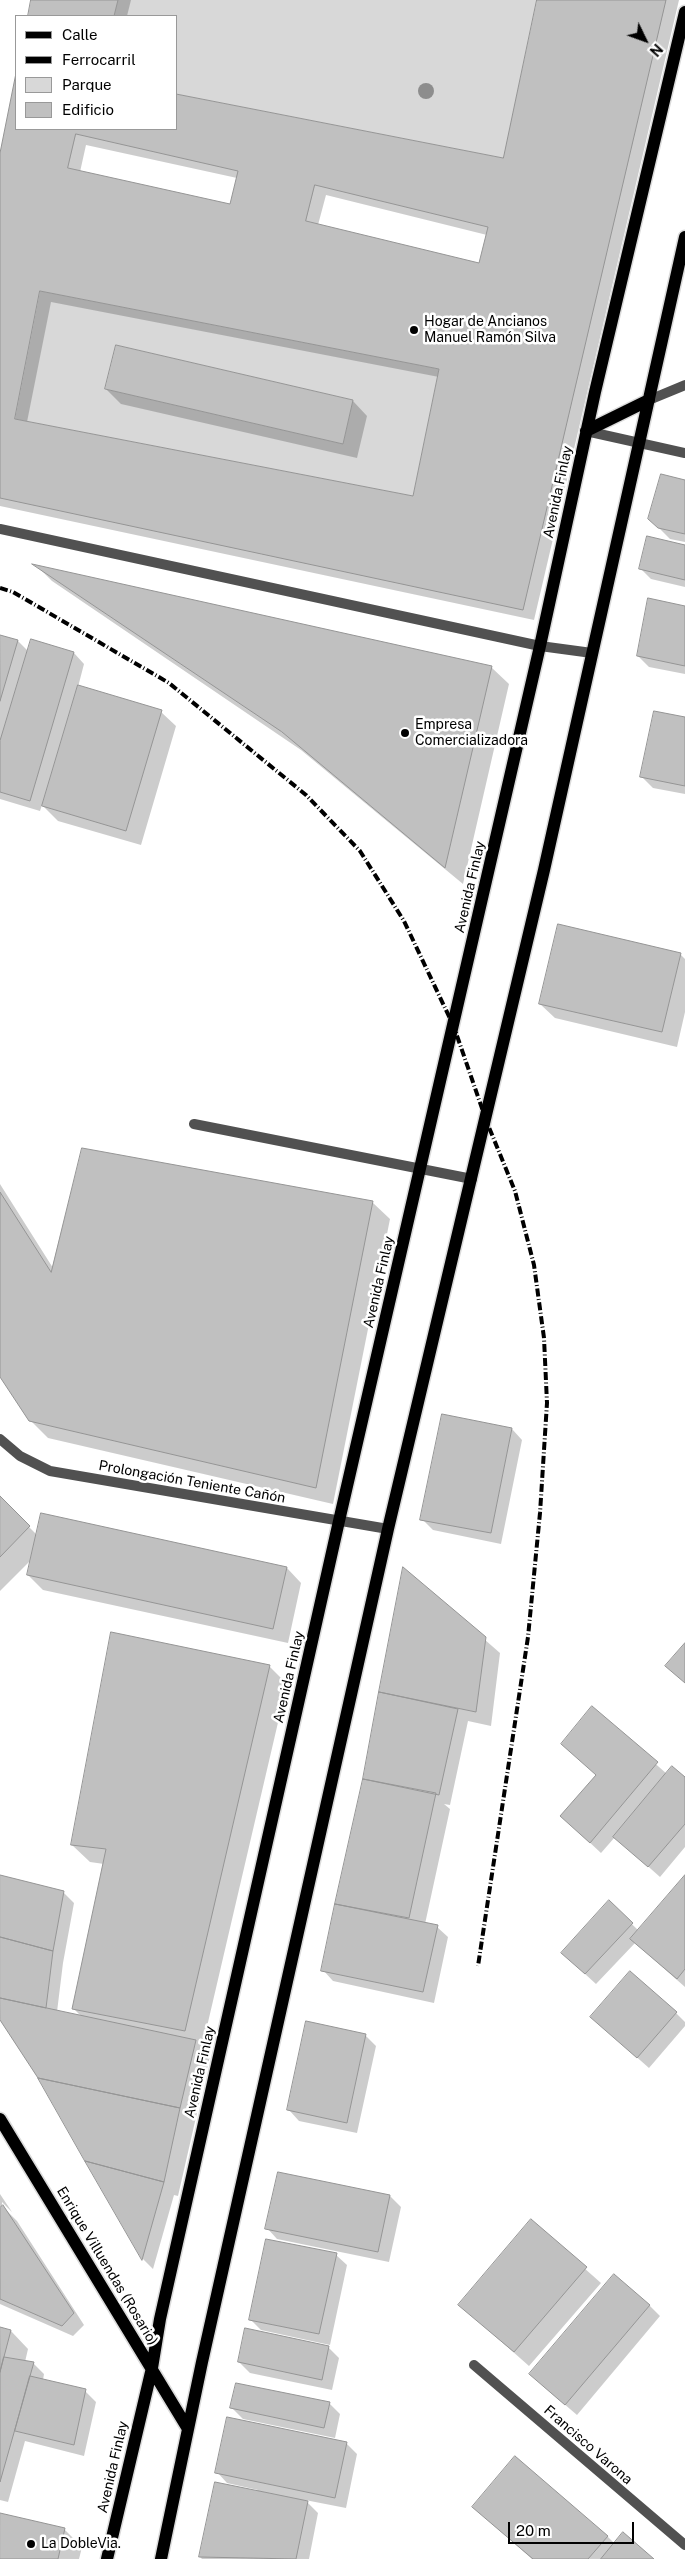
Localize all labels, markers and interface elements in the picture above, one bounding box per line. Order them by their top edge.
legend [15,15,178,130]
north arrow [620,15,670,65]
text: Calle [62,26,98,43]
text: N [647,41,666,59]
text: Ferrocarril [62,51,136,68]
text: Parque [62,76,112,93]
text: Edificio [62,101,114,118]
place label: Hogar de Ancianos Manuel Ramón Silva [424,314,556,347]
marker: Hogar de Ancianos Manuel Ramón Silva [408,324,420,336]
street label: Avenida Finlay [540,444,576,540]
place label: Empresa Comercializadora [415,717,528,750]
marker: Empresa Comercializadora [399,727,411,739]
street label: Avenida Finlay [451,839,489,935]
street label: Avenida Finlay [360,1234,398,1330]
street label: Prolongación Teniente Cañón [97,1457,287,1507]
street label: Avenida Finlay [270,1629,308,1725]
street label: Avenida Finlay [181,2024,219,2120]
street label: Enrique Villuendas (Rosario) [53,2184,161,2348]
street label: Francisco Varona [540,2402,636,2488]
street label: Avenida Finlay [94,2419,132,2515]
scale bar [510,2512,636,2544]
text: 20 m [516,2522,551,2539]
place label: La DobleVia. [41,2536,121,2552]
marker: La DobleVia. [25,2538,37,2550]

